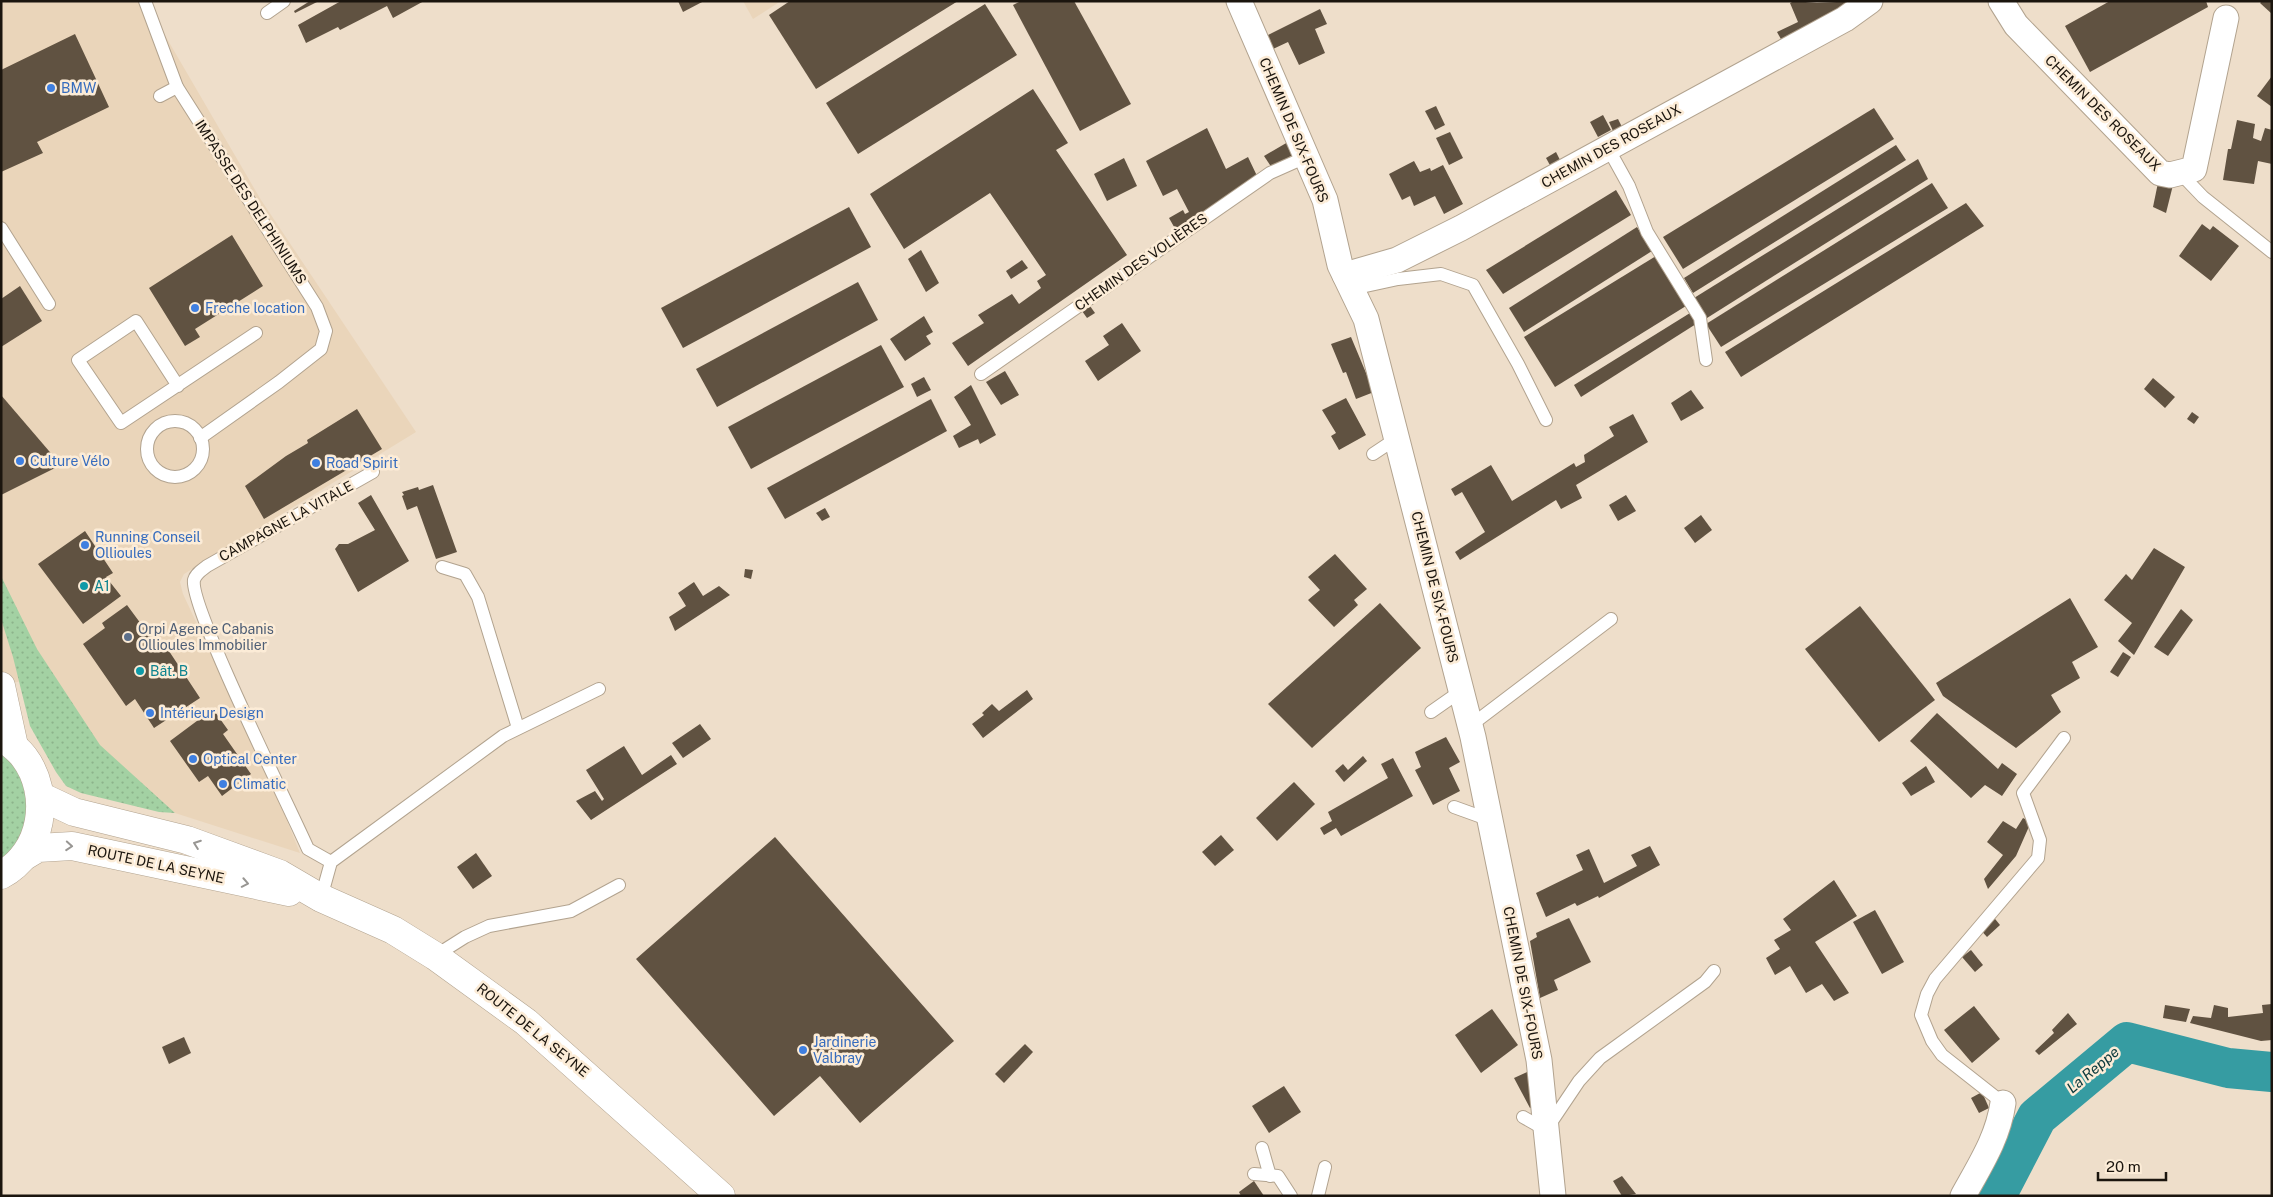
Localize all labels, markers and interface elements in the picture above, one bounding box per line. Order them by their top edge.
street label: CHEMIN DES ROSEAUX [2042,52,2164,174]
street label: CHEMIN DE SIX-FOURS [1256,55,1332,205]
place label: BMW [61,80,97,96]
marker: BMW [45,82,57,94]
street label: CHEMIN DES ROSEAUX [1538,101,1684,191]
street label: IMPASSE DES DELPHINIUMS [192,117,310,287]
street label: CHEMIN DES VOLIÈRES [1071,209,1210,314]
place label: Freche location [205,300,305,316]
marker: Freche location [189,302,201,314]
place label: Culture Vélo [30,453,110,469]
marker: Culture Vélo [14,455,26,467]
place label: Road Spirit [326,455,398,471]
marker: Road Spirit [310,457,322,469]
street label: CAMPAGNE LA VITALE [216,477,356,565]
street label: CHEMIN DE SIX-FOURS [1408,510,1462,664]
place label: Running Conseil Ollioules [95,529,201,561]
marker: Running Conseil Ollioules [79,539,91,551]
place label: A1 [94,578,110,594]
marker: A1 [78,580,90,592]
place label: Orpi Agence Cabanis Ollioules Immobilier [138,621,274,653]
marker: Orpi Agence Cabanis Ollioules Immobilier [122,631,134,643]
place label: Bât. B [150,663,188,679]
marker: Bât. B [134,665,146,677]
place label: Intérieur Design [160,705,264,721]
marker: Intérieur Design [144,707,156,719]
place label: Optical Center [203,751,297,767]
marker: Optical Center [187,753,199,765]
place label: Climatic [233,776,286,792]
marker: Climatic [217,778,229,790]
one-way arrow [193,840,202,850]
one-way arrow [65,841,73,852]
street label: ROUTE DE LA SEYNE [86,842,226,886]
one-way arrow [240,877,249,888]
street label: CHEMIN DE SIX-FOURS [1500,905,1546,1061]
street label: ROUTE DE LA SEYNE [474,980,592,1080]
place label: Jardinerie Valbray [813,1034,876,1066]
water label: La Reppe [2063,1043,2122,1096]
marker: Jardinerie Valbray [797,1044,809,1056]
scale bar [2098,1150,2166,1182]
text: 20 m [2106,1158,2141,1175]

